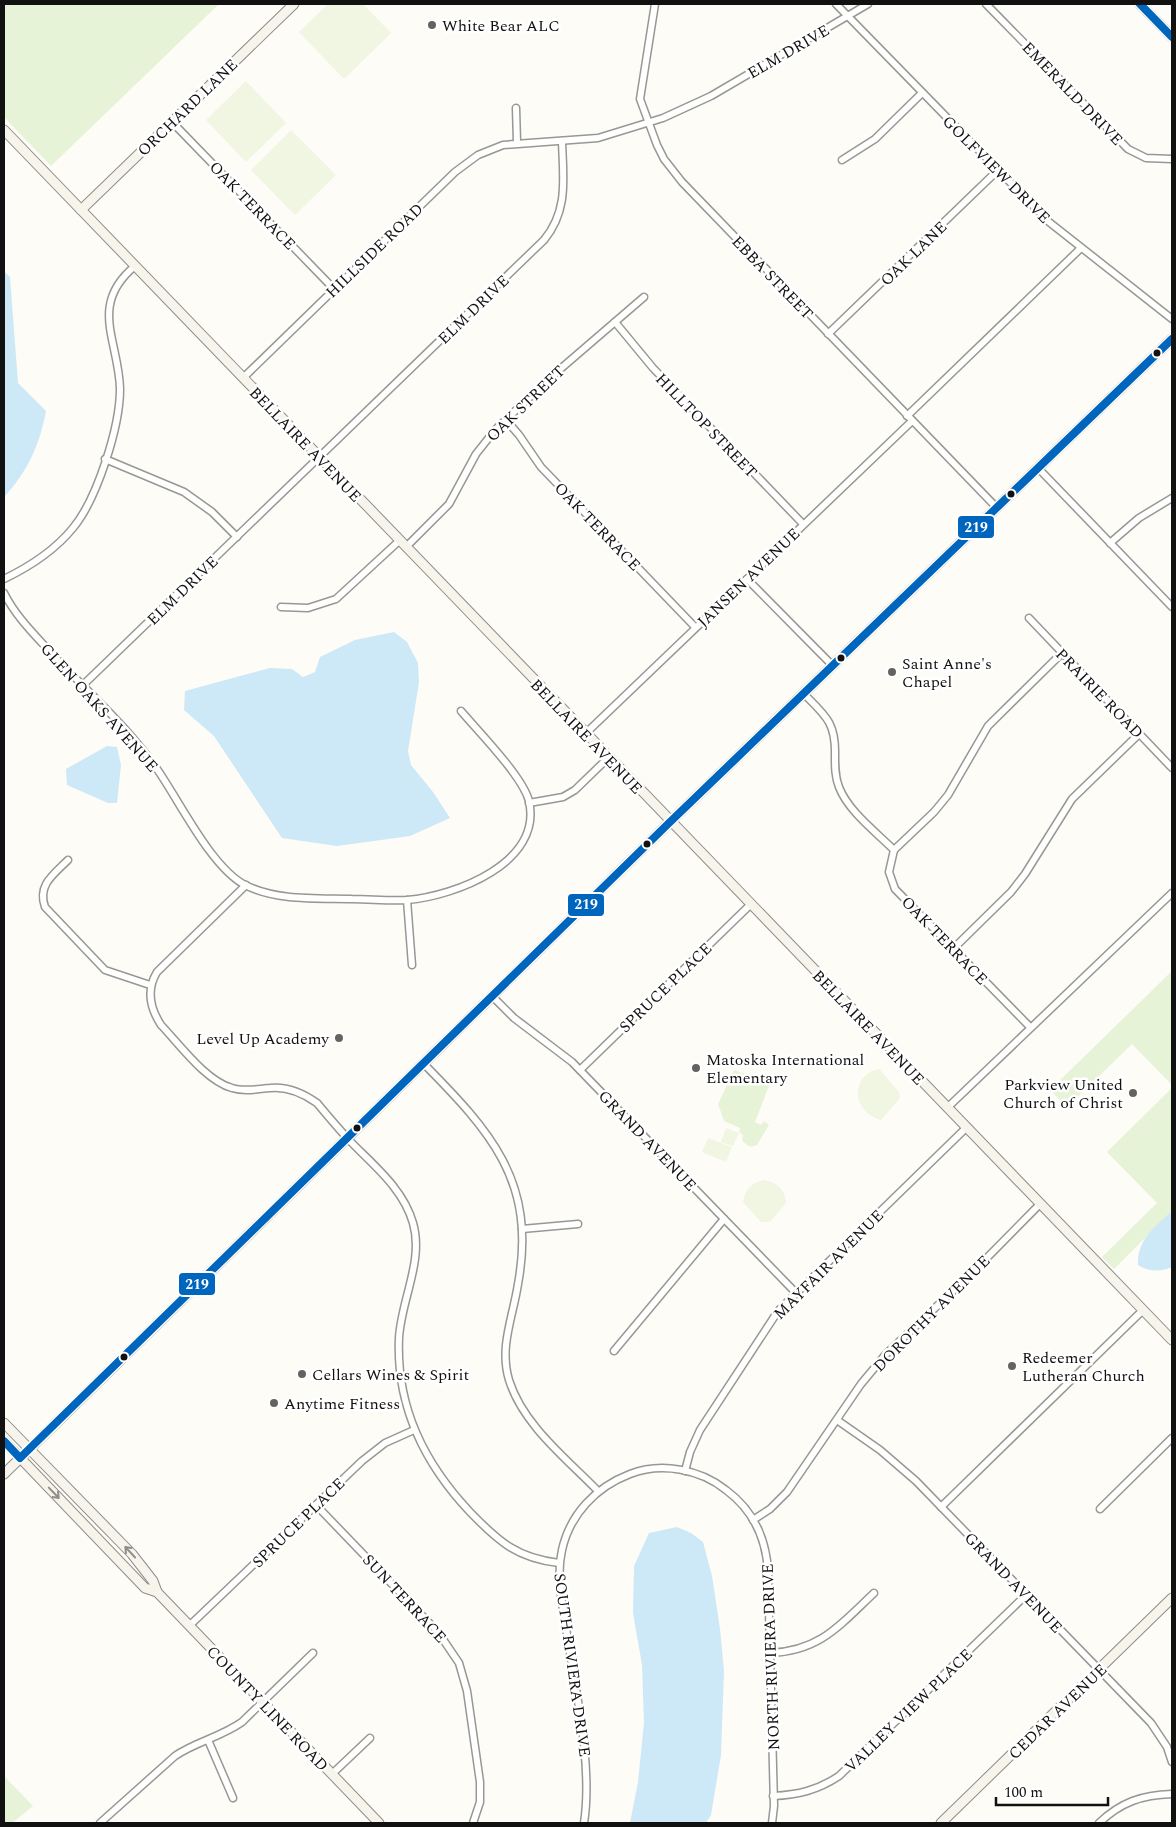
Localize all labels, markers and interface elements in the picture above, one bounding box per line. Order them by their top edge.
place label: White Bear ALC [442,14,560,38]
marker: White Bear ALC [426,19,438,31]
street label: ELM DRIVE [743,19,834,85]
street label: EMERALD DRIVE [1016,36,1128,151]
street label: ORCHARD LANE [132,53,243,162]
street label: GOLFVIEW DRIVE [937,110,1056,229]
street label: OAK TERRACE [203,156,301,256]
street label: HILLSIDE ROAD [320,198,429,304]
street label: OAK LANE [875,216,953,292]
street label: EBBA STREET [726,230,819,325]
street label: ELM DRIVE [432,269,515,350]
unlabelled marker [1152,348,1162,358]
street label: OAK STREET [481,360,571,448]
street label: HILLTOP STREET [650,368,763,484]
street label: BELLAIRE AVENUE [244,381,367,508]
street label: OAK TERRACE [548,477,646,577]
unlabelled marker [1006,489,1016,499]
line badge: 219 [957,515,995,539]
text: 219 [964,517,988,538]
street label: JANSEN AVENUE [692,522,806,633]
street label: ELM DRIVE [141,550,224,631]
street label: GLEN OAKS AVENUE [35,638,164,778]
street label: PRAIRIE ROAD [1050,643,1149,744]
place label: Saint Anne's Chapel [902,652,992,694]
unlabelled marker [836,653,846,663]
marker: Saint Anne's Chapel [886,666,898,678]
street label: BELLAIRE AVENUE [525,673,648,800]
unlabelled marker [642,839,652,849]
street label: OAK TERRACE [895,891,993,991]
line badge: 219 [567,893,605,917]
text: 219 [574,894,598,915]
street label: SPRUCE PLACE [614,937,718,1039]
street label: BELLAIRE AVENUE [807,964,930,1091]
place label: Level Up Academy [196,1027,330,1051]
marker: Level Up Academy [333,1032,345,1044]
place label: Matoska International Elementary [706,1048,864,1090]
marker: Matoska International Elementary [690,1062,702,1074]
place label: Parkview United Church of Christ [1003,1073,1123,1115]
street label: GRAND AVENUE [593,1085,702,1197]
marker: Parkview United Church of Christ [1127,1087,1139,1099]
unlabelled marker [352,1123,362,1133]
street label: MAYFAIR AVENUE [768,1204,889,1325]
street label: DOROTHY AVENUE [868,1250,996,1378]
line badge: 219 [178,1272,216,1296]
text: 219 [185,1274,209,1295]
place label: Redeemer Lutheran Church [1022,1346,1145,1388]
unlabelled marker [119,1352,129,1362]
marker: Redeemer Lutheran Church [1006,1360,1018,1372]
place label: Cellars Wines & Spirit [312,1363,469,1387]
marker: Cellars Wines & Spirit [296,1368,308,1380]
place label: Anytime Fitness [284,1392,400,1416]
marker: Anytime Fitness [268,1397,280,1409]
street label: SPRUCE PLACE [247,1472,351,1574]
one-way arrow [48,1487,60,1500]
street label: GRAND AVENUE [959,1527,1068,1639]
one-way arrow [124,1546,136,1559]
street label: SUN TERRACE [357,1549,452,1649]
street label: NORTH RIVIERA DRIVE [756,1563,786,1751]
street label: SOUTH RIVIERA DRIVE [547,1572,597,1759]
street label: COUNTY LINE ROAD [201,1640,334,1777]
street label: VALLEY VIEW PLACE [839,1643,978,1778]
street label: CEDAR AVENUE [1003,1658,1113,1765]
scale bar [996,1774,1108,1806]
text: 100 m [1004,1781,1043,1804]

